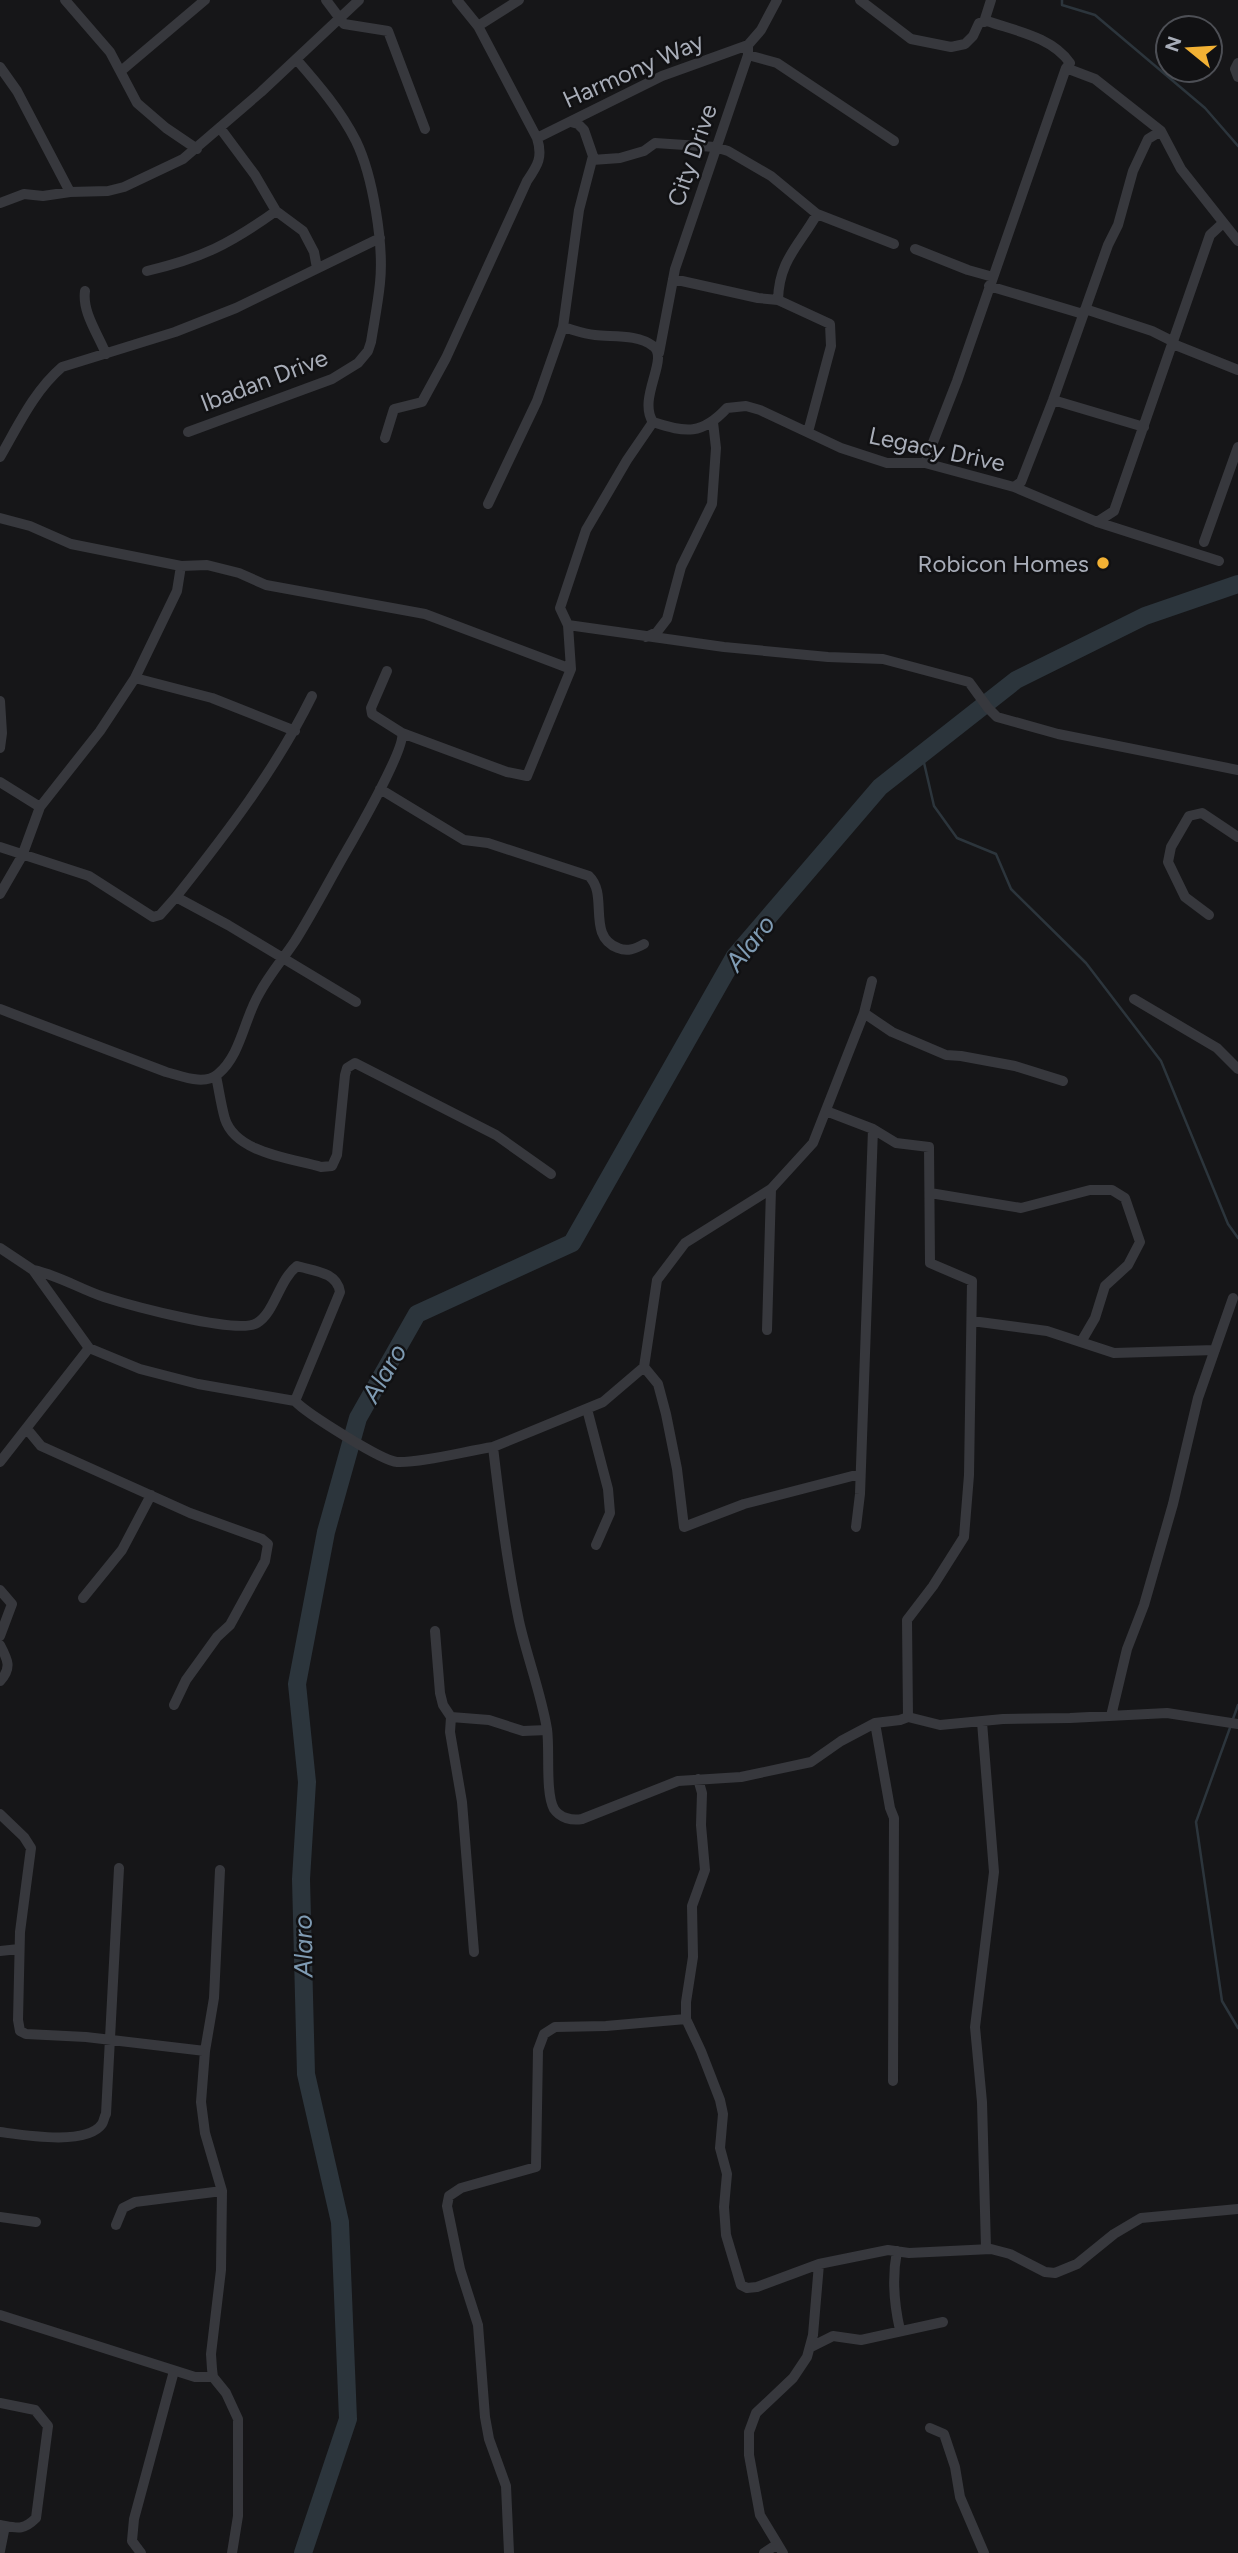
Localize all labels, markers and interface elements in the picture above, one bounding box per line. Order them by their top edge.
north arrow [1154,14,1224,84]
street label: Harmony Way [558,26,708,114]
text: N [1160,33,1187,54]
street label: City Drive [661,100,723,210]
street label: Ibadan Drive [196,342,332,418]
street label: Legacy Drive [866,420,1008,478]
place label: Robicon Homes [918,549,1089,578]
marker: Robicon Homes [1095,555,1111,571]
water label: Alaro [717,908,782,978]
water label: Alaro [354,1338,414,1409]
water label: Alaro [286,1914,320,1979]

